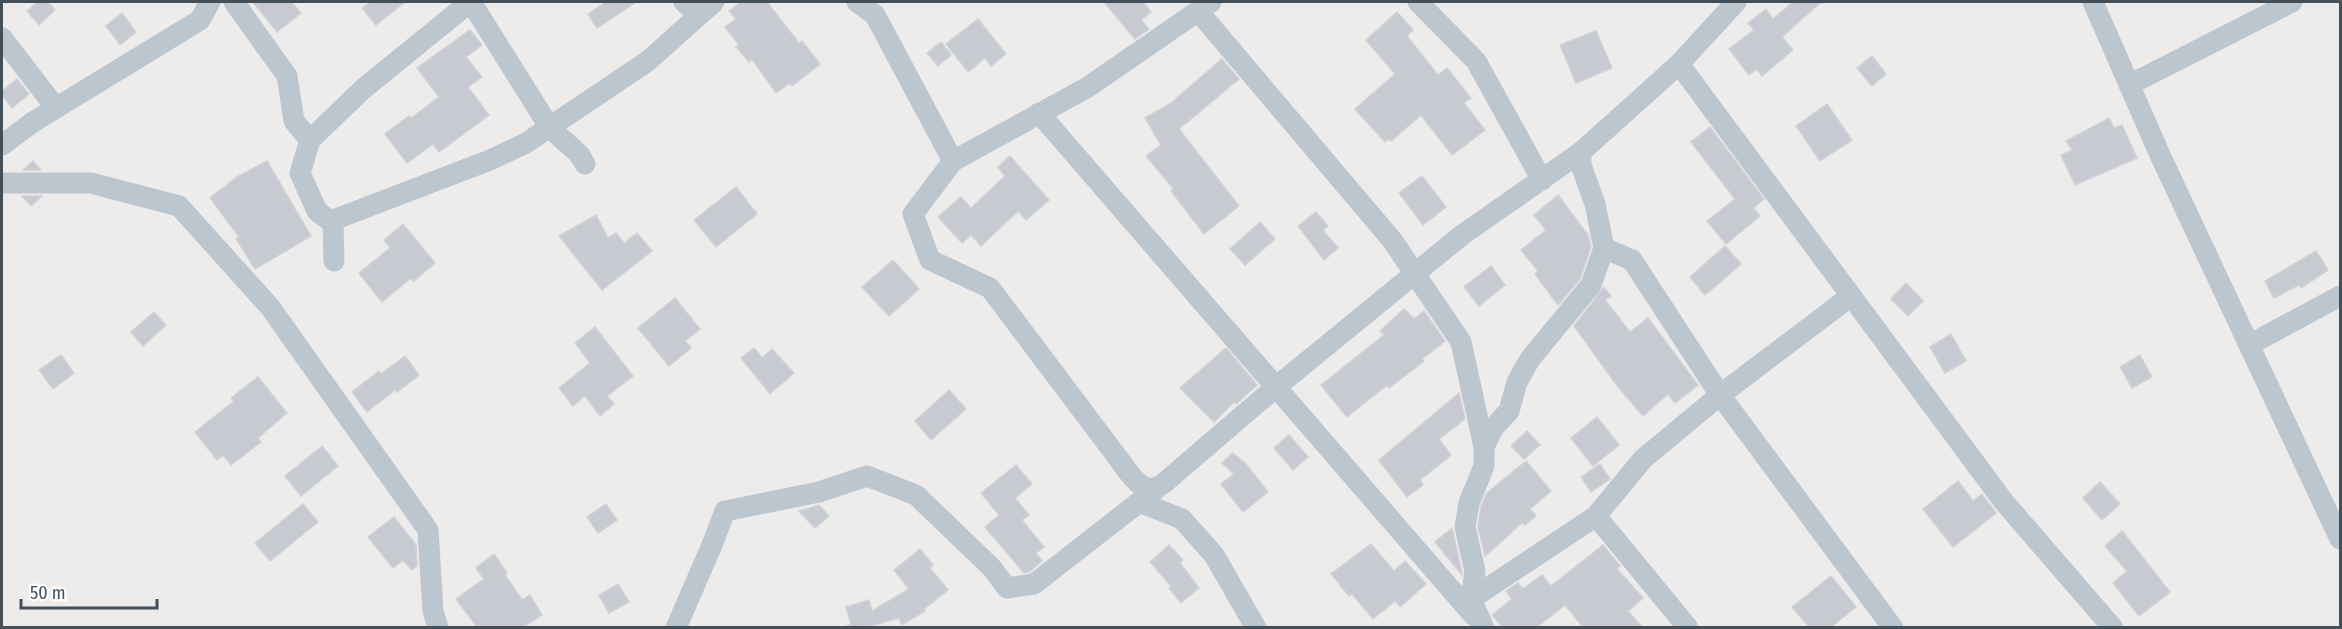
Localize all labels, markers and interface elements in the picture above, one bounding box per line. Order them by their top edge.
scale bar [21,572,158,610]
text: 50 m [30,582,66,604]

